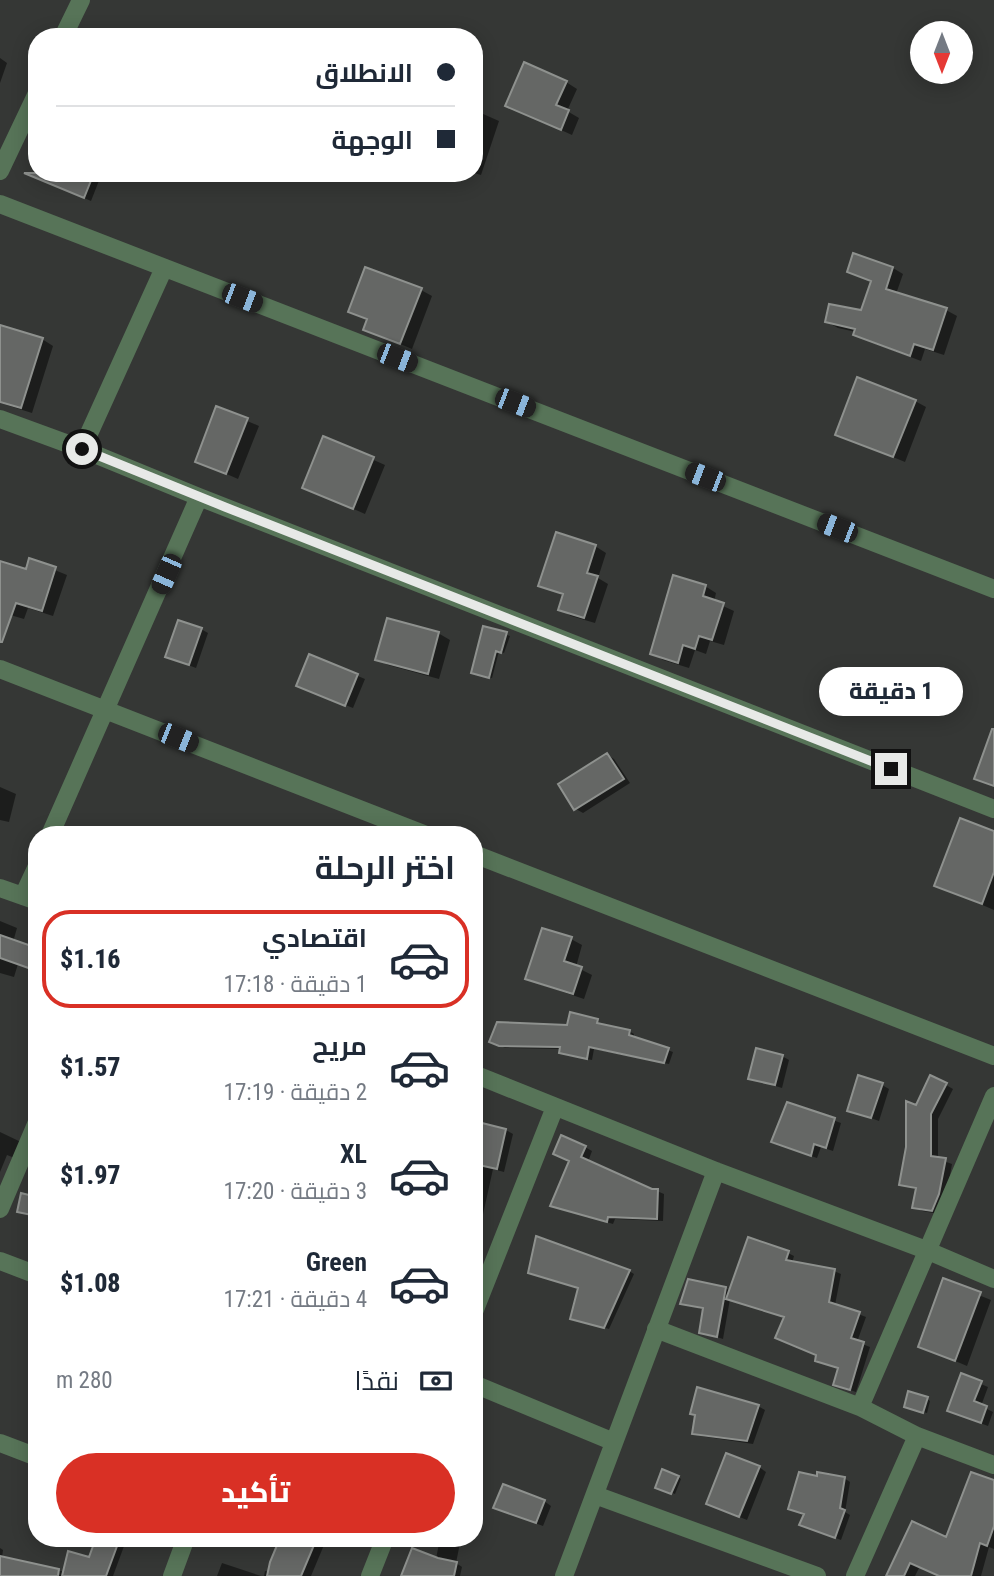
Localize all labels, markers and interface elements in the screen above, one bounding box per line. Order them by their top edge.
north arrow [910,21,973,84]
map controls [910,21,973,84]
text: الانطلاق [315,58,413,88]
text: الوجهة [332,125,413,155]
car [219,281,266,315]
car [374,341,421,375]
car [492,386,539,420]
route start [66,433,98,465]
car [682,460,729,494]
car [814,511,861,545]
car [148,551,185,597]
callout: 1 دقيقة [819,668,963,716]
text: 1 دقيقة [849,678,933,705]
car [155,720,202,756]
route end [875,753,907,785]
text: اختر الرحلة [315,849,455,887]
text: اقتصادي [262,923,367,953]
icon: car [388,928,451,991]
text: $1.16 [60,944,121,974]
text: 1 دقيقة · 17:18 [224,971,367,998]
text: مريح [312,1031,367,1061]
icon: car [388,1036,451,1099]
text: $1.57 [60,1052,121,1082]
text: 2 دقيقة · 17:19 [224,1079,367,1106]
text: XL [340,1139,367,1169]
icon: car [388,1144,451,1207]
text: $1.97 [60,1160,121,1190]
text: 3 دقيقة · 17:20 [224,1178,367,1205]
text: Green [306,1247,367,1277]
icon: car [388,1252,451,1315]
text: $1.08 [60,1268,121,1298]
text: 4 دقيقة · 17:21 [224,1286,367,1313]
icon: cash [417,1362,455,1400]
text: نقدًا [355,1366,399,1396]
text: 280 m [56,1367,113,1394]
button: تأكيد [56,1453,455,1533]

